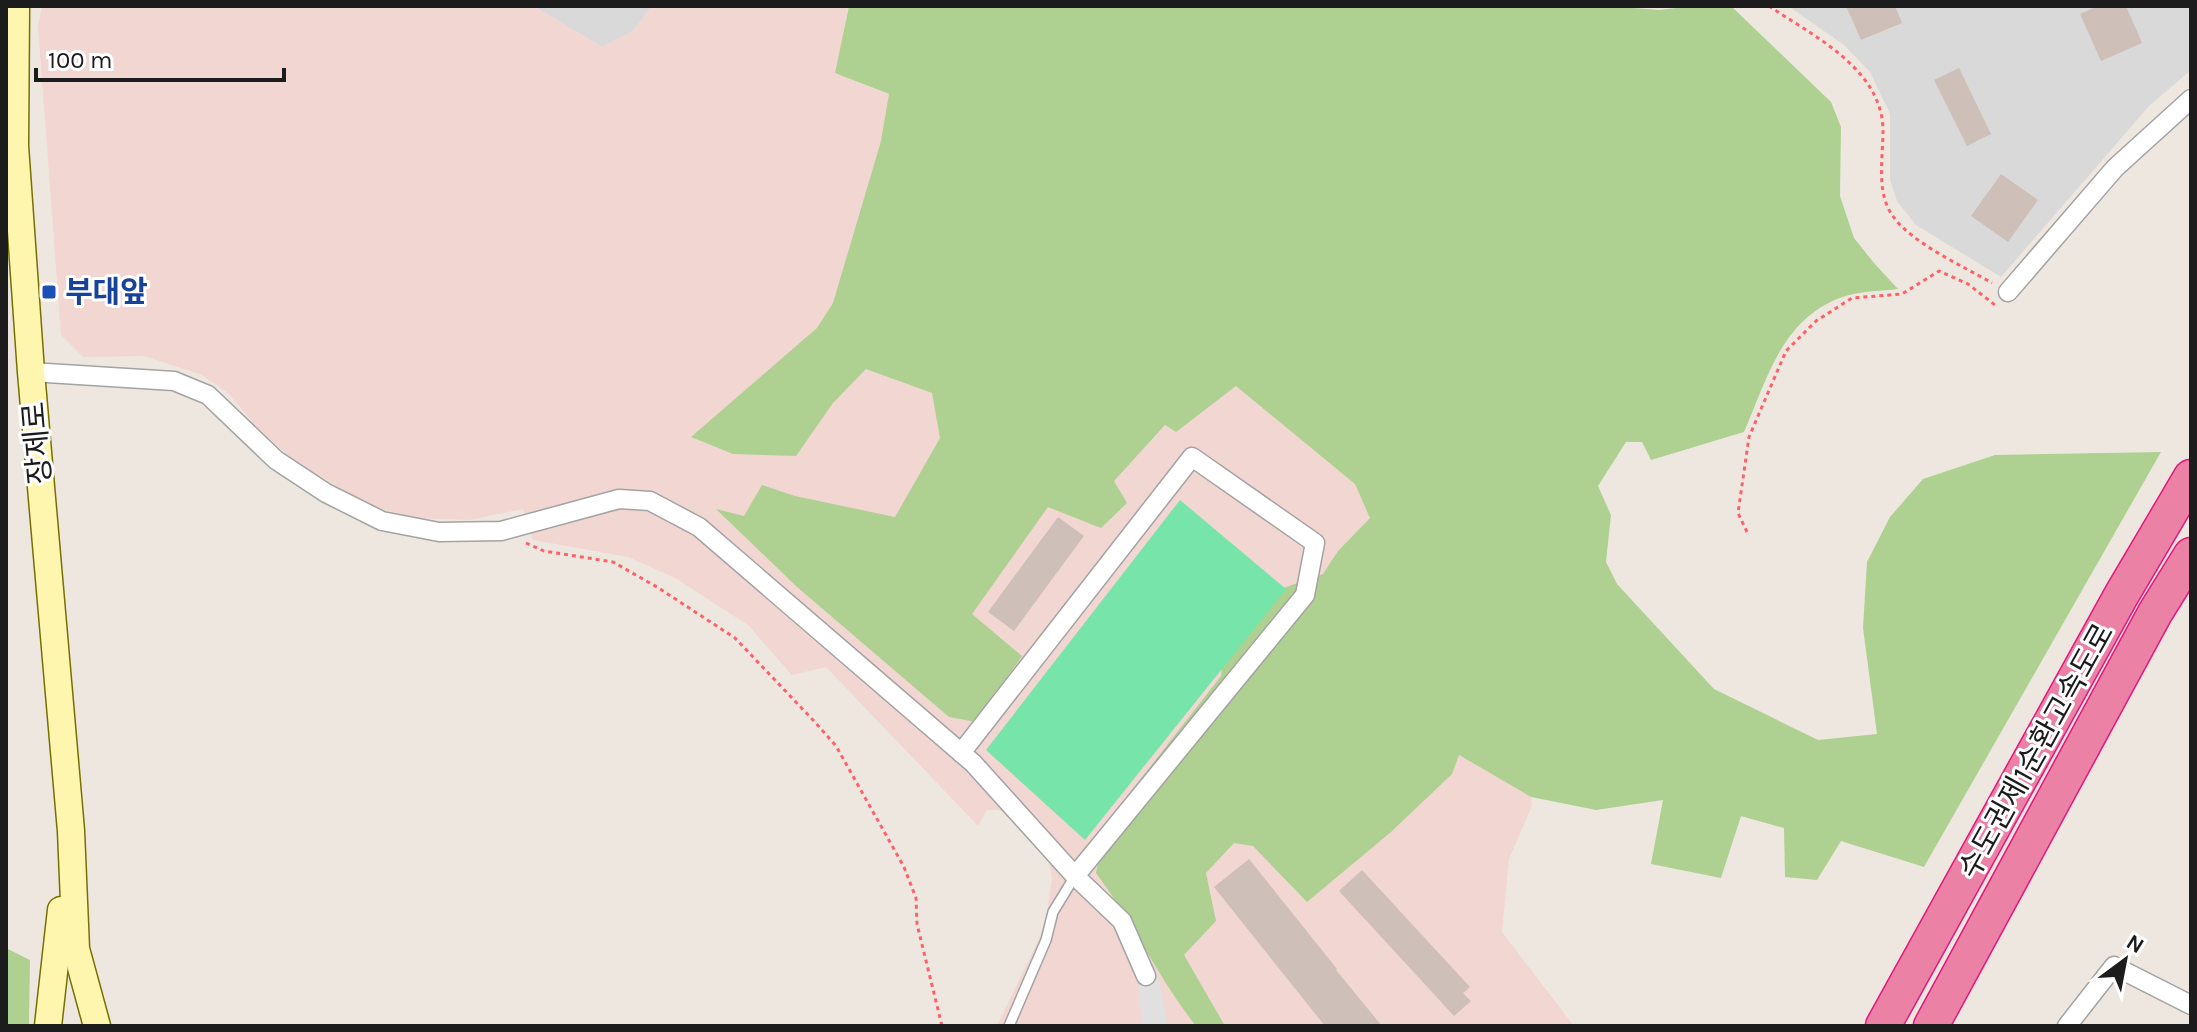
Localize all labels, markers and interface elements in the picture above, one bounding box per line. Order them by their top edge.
scale bar [36,32,284,82]
text: 100 m [48,46,113,74]
place label: 부대앞 [65,274,148,310]
marker: 부대앞 [40,283,58,301]
street label: 장제로 [15,400,59,486]
street label: 수도권제1순환고속도로 [1951,617,2121,885]
north arrow [2085,920,2165,1000]
text: N [2121,929,2149,959]

